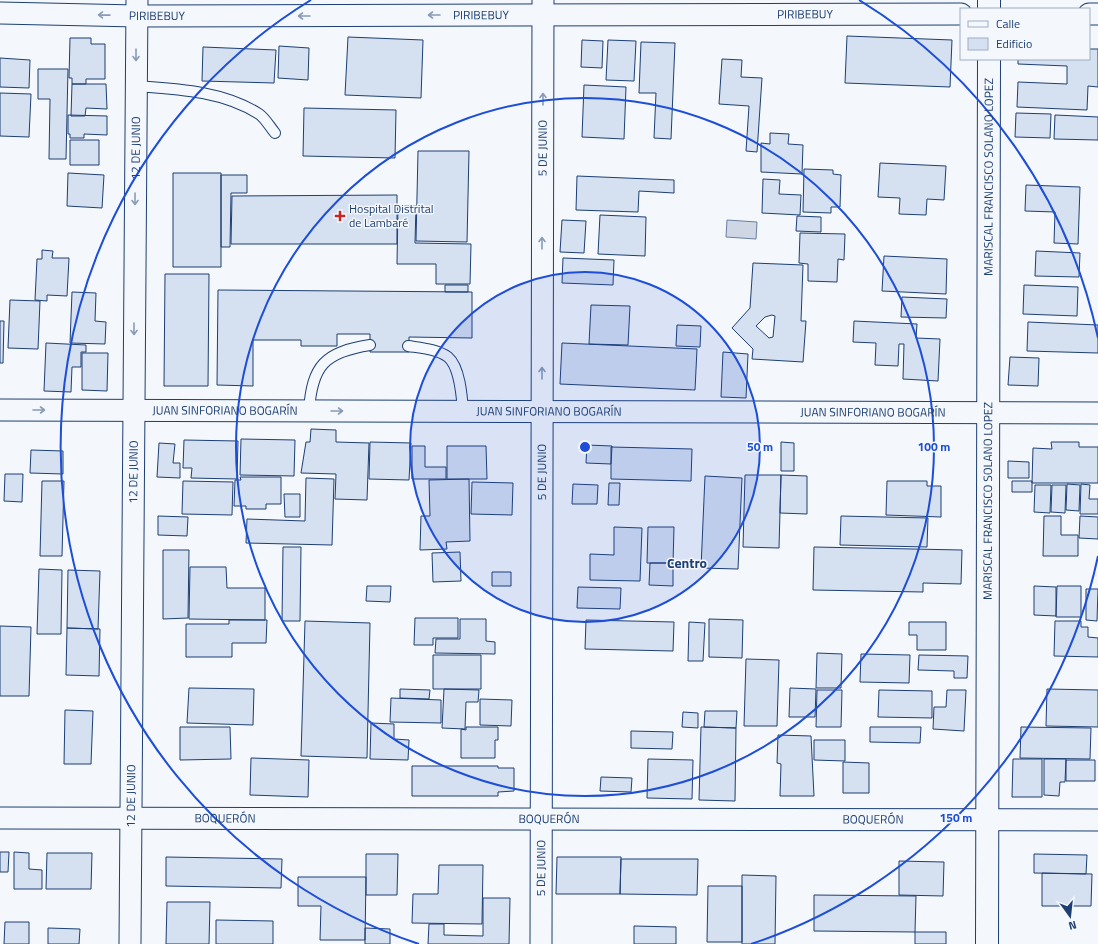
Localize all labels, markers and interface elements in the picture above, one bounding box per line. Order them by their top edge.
street label: PIRIBEBUY [777,4,834,23]
street label: PIRIBEBUY [453,5,510,24]
street label: PIRIBEBUY [129,6,186,25]
legend [960,8,1090,60]
one-way arrow [428,11,441,19]
one-way arrow [98,12,111,19]
one-way arrow [298,12,311,20]
text: Calle [996,14,1020,33]
text: Edificio [996,34,1032,53]
one-way arrow [133,48,140,61]
street label: MARISCAL FRANCISCO SOLANO LOPEZ [979,78,998,276]
one-way arrow [539,93,547,106]
street label: 12 DE JUNIO [126,116,145,180]
street label: 5 DE JUNIO [533,120,552,176]
one-way arrow [132,192,139,205]
place label: Hospital Distrital de Lambaré [349,199,433,232]
marker: Hospital Distrital de Lambaré [334,210,346,222]
one-way arrow [538,237,546,250]
one-way arrow [130,322,138,335]
one-way arrow [538,367,546,380]
street label: JUAN SINFORIANO BOGARÍN [152,400,298,420]
street label: JUAN SINFORIANO BOGARÍN [476,401,622,421]
street label: JUAN SINFORIANO BOGARÍN [800,402,946,422]
street label: MARISCAL FRANCISCO SOLANO LOPEZ [978,402,997,600]
one-way arrow [32,406,45,414]
one-way arrow [330,407,343,415]
text: 50 m [747,437,773,456]
text: 100 m [918,437,950,456]
street label: 12 DE JUNIO [123,440,143,504]
centre of rings [578,440,592,454]
street label: 5 DE JUNIO [532,444,551,500]
district label: Centro [667,552,707,573]
street label: 12 DE JUNIO [121,764,140,828]
street label: BOQUERÓN [194,808,256,827]
text: 150 m [940,808,972,827]
street label: BOQUERÓN [518,809,580,828]
street label: BOQUERÓN [842,810,904,829]
street label: 5 DE JUNIO [531,840,550,896]
north arrow [1050,896,1090,936]
text: N [1067,917,1078,934]

